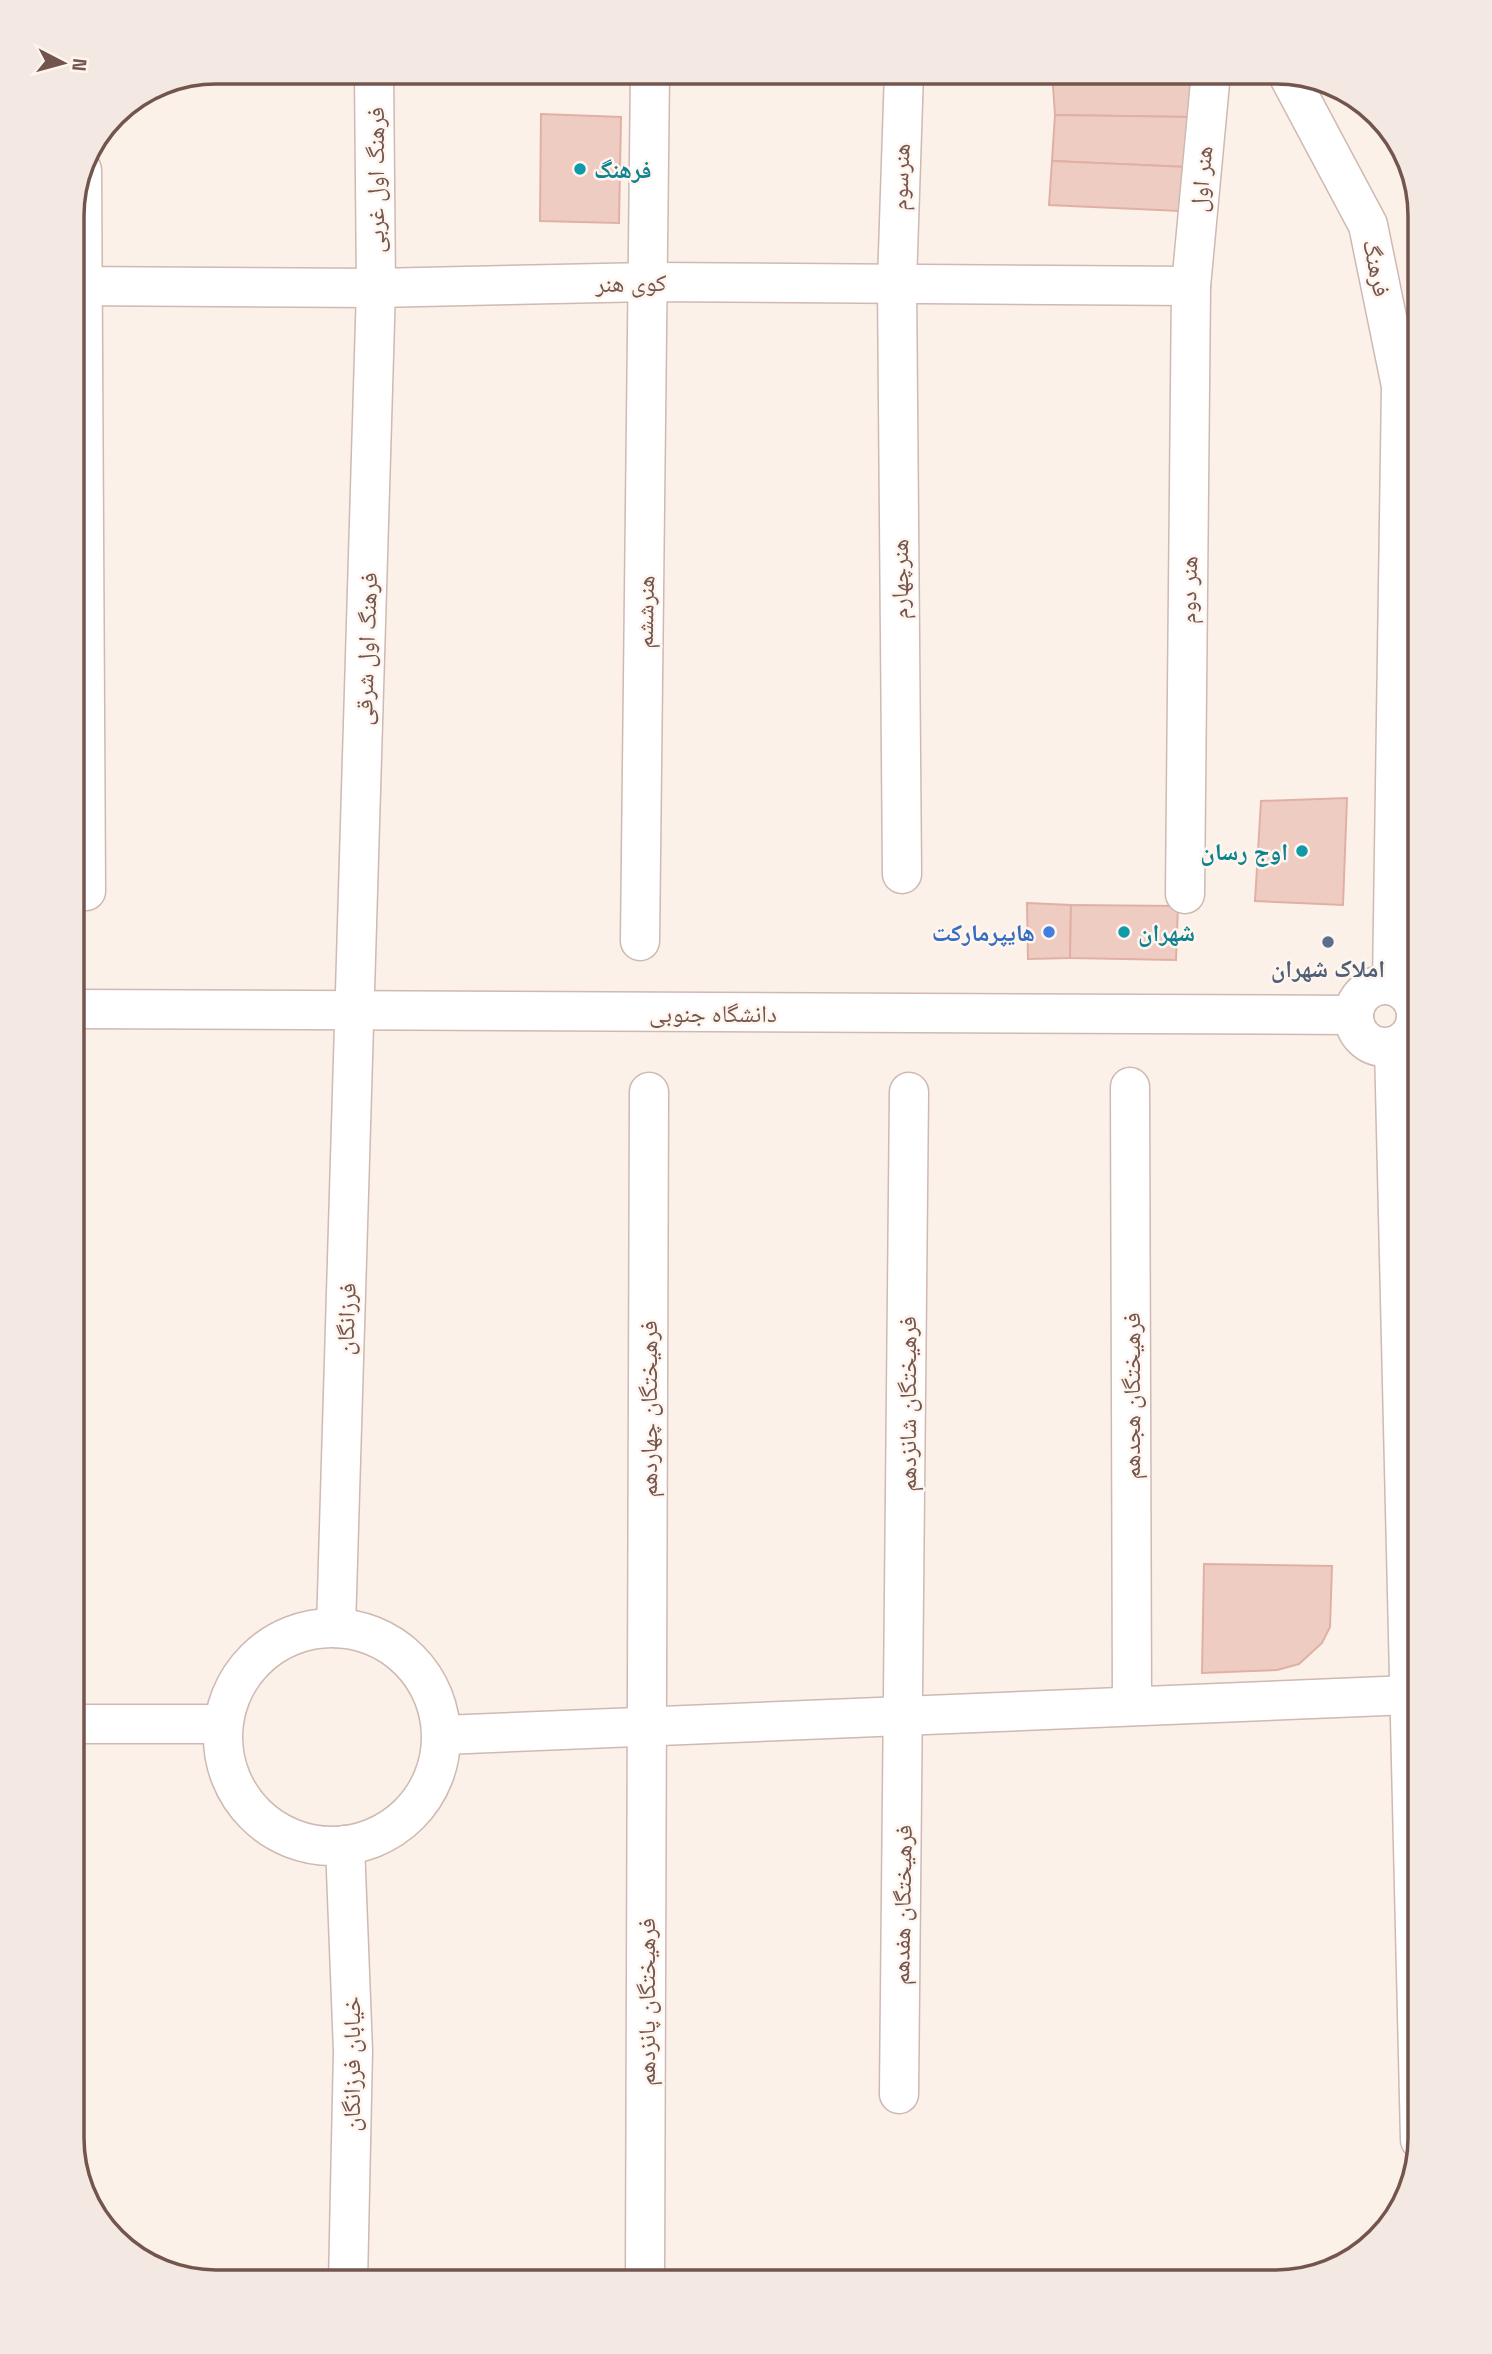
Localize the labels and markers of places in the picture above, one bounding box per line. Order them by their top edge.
place label: فرهنگ [594,154,652,185]
marker: فرهنگ [572,161,588,177]
place label: اوج رسان [1200,836,1288,867]
marker: اوج رسان [1294,843,1310,859]
place label: هایپرمارکت [932,917,1035,948]
place label: شهران [1138,917,1195,948]
marker: هایپرمارکت [1041,924,1057,940]
marker: شهران [1116,924,1132,940]
marker: املاک شهران [1320,934,1336,950]
place label: املاک شهران [1271,953,1385,984]

